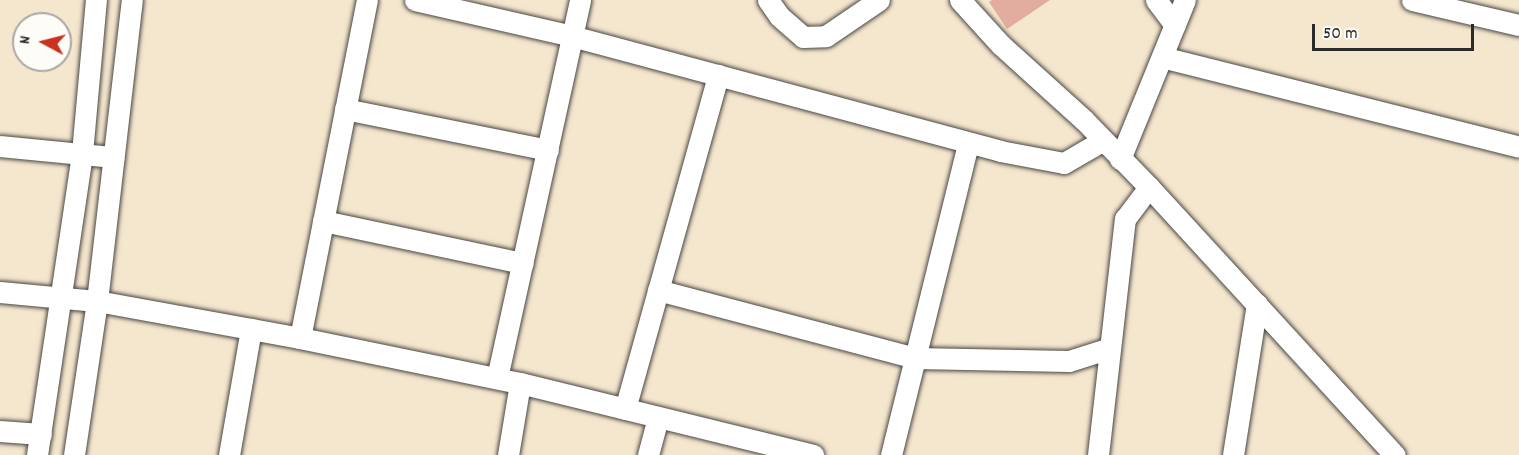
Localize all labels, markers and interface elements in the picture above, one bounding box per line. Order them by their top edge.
north arrow [12,12,72,72]
scale bar [1315,12,1477,50]
text: 50 m [1323,22,1358,47]
text: N [14,35,38,45]

